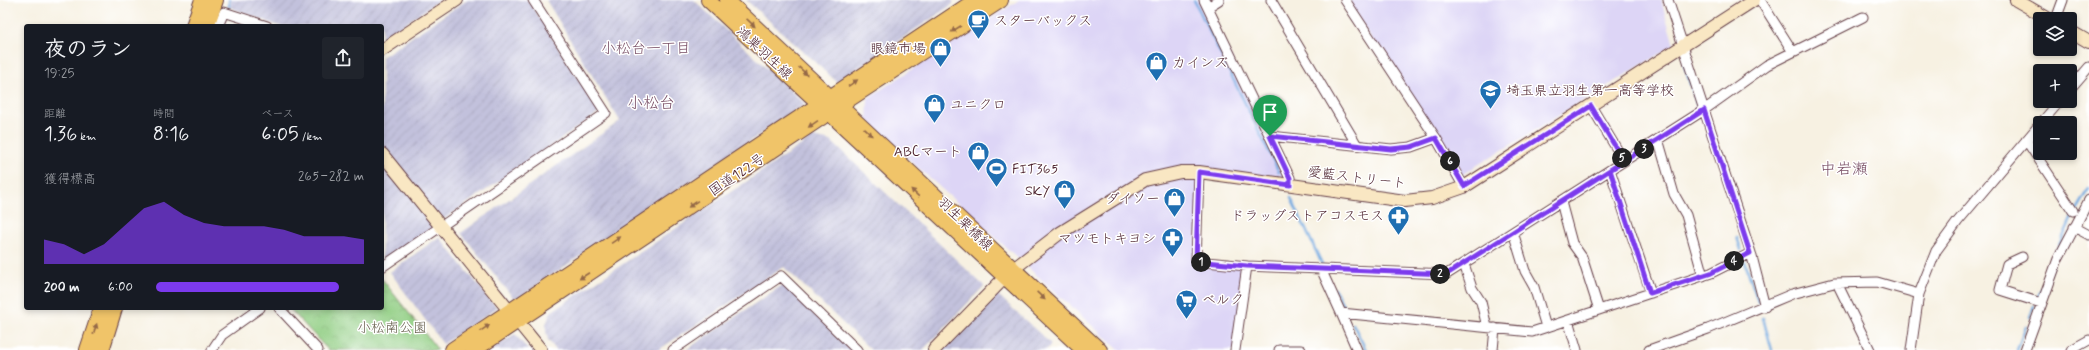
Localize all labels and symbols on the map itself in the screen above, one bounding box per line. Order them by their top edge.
cafe icon: スターバックス [966,8,992,41]
place label: スターバックス [994,12,1092,30]
one-way arrow [746,18,756,28]
street label: 鴻巣羽生線 [732,23,796,83]
one-way arrow [951,25,961,33]
shop icon: 眼鏡市場 [928,36,954,69]
district label: 小松台一丁目 [601,39,691,59]
place label: 眼鏡市場 [870,40,926,58]
shop icon: カインズ [1144,50,1170,83]
place label: カインズ [1172,54,1228,72]
one-way arrow [798,67,808,76]
school or university icon: 埼玉県立羽生第一高等学校 [1478,78,1504,111]
one-way arrow [847,79,858,86]
place label: 埼玉県立羽生第一高等学校 [1506,82,1674,100]
shop icon: ユニクロ [921,92,947,125]
district label: 小松台 [627,93,675,114]
pin [1253,95,1287,136]
place label: ユニクロ [950,96,1006,114]
one-way arrow [807,121,818,128]
one-way arrow [863,127,873,136]
shop icon: ABCマート [965,139,991,172]
pin: 3 [1634,139,1654,159]
place label: ABCマート [894,143,962,161]
pin: 5 [1612,148,1632,168]
street label: 国道122号 [705,150,769,200]
pin: 6 [1440,151,1460,171]
sports icon: FIT365 [983,156,1009,189]
district label: 中岩瀬 [1820,159,1868,180]
place label: FIT365 [1012,160,1058,178]
street label: 愛藍ストリート [1307,163,1407,193]
shop icon: SKY [1052,178,1078,211]
place label: SKY [1025,182,1050,200]
shop icon: ダイソー [1162,186,1188,219]
one-way arrow [910,189,920,198]
place label: ダイソー [1105,190,1160,208]
street label: 羽生栗橋線 [934,193,996,255]
one-way arrow [688,200,698,208]
pharmacy icon: ドラッグストアコスモス [1386,203,1412,236]
place label: ドラッグストアコスモス [1231,207,1384,225]
pharmacy icon: マツモトキヨシ [1159,226,1185,259]
place label: マツモトキヨシ [1058,230,1156,248]
one-way arrow [611,236,621,244]
pin: 4 [1724,251,1744,271]
pin: 1 [1191,252,1211,272]
pin: 2 [1430,264,1450,284]
one-way arrow [579,272,589,280]
supermarket icon: ベルク [1174,287,1200,320]
one-way arrow [1036,291,1046,301]
place label: ベルク [1202,291,1244,309]
park label: 小松南公園 [357,319,427,337]
one-way arrow [92,323,98,335]
one-way arrow [480,324,490,332]

